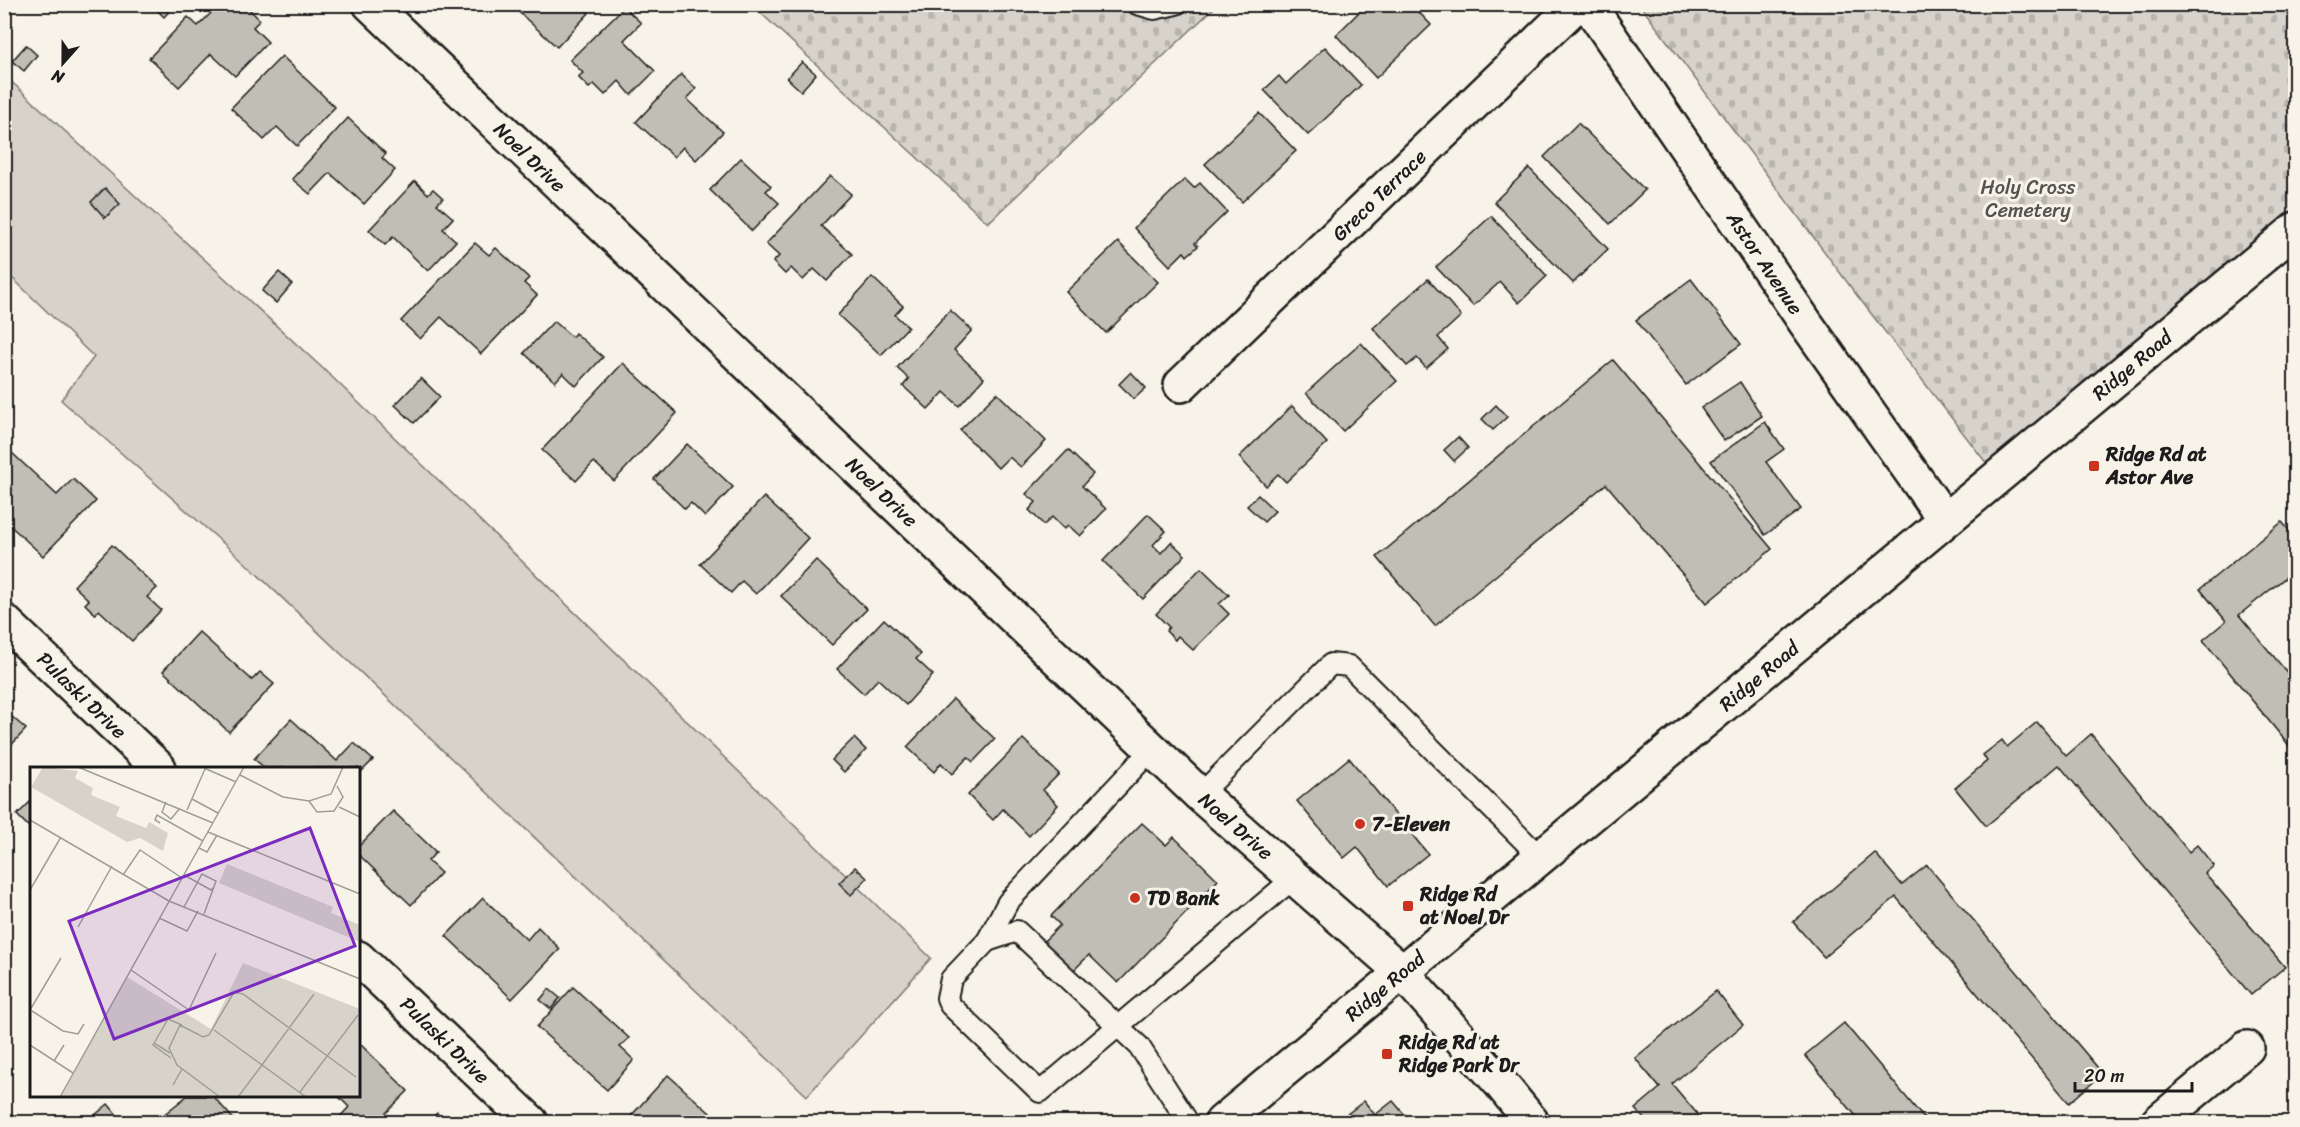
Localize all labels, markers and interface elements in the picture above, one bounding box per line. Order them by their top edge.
north arrow [33,33,93,93]
text: N [47,61,69,92]
street label: Noel Drive [485,113,574,201]
street label: Greco Terrace [1324,141,1435,250]
park label: Holy Cross Cemetery [1981,170,2076,228]
street label: Astor Avenue [1716,203,1812,322]
street label: Ridge Road [2084,320,2182,410]
place label: Ridge Rd at Astor Ave [2105,437,2207,495]
street label: Noel Drive [837,448,926,536]
marker: Ridge Rd at Astor Ave [2087,459,2101,473]
street label: Ridge Road [1711,631,1809,721]
street label: Pulaski Drive [28,643,135,748]
inset map [30,767,360,1097]
street label: Noel Drive [1190,783,1281,869]
place label: 7-Eleven [1372,807,1450,842]
marker: 7-Eleven [1353,817,1367,831]
place label: Ridge Rd at Noel Dr [1419,877,1510,935]
place label: TD Bank [1147,881,1220,916]
marker: TD Bank [1128,891,1142,905]
marker: Ridge Rd at Noel Dr [1401,899,1415,913]
street label: Ridge Road [1337,941,1435,1031]
street label: Pulaski Drive [391,988,498,1093]
place label: Ridge Rd at Ridge Park Dr [1398,1025,1521,1083]
marker: Ridge Rd at Ridge Park Dr [1380,1047,1394,1061]
scale bar [2075,1055,2192,1093]
text: 20 m [2084,1060,2124,1092]

